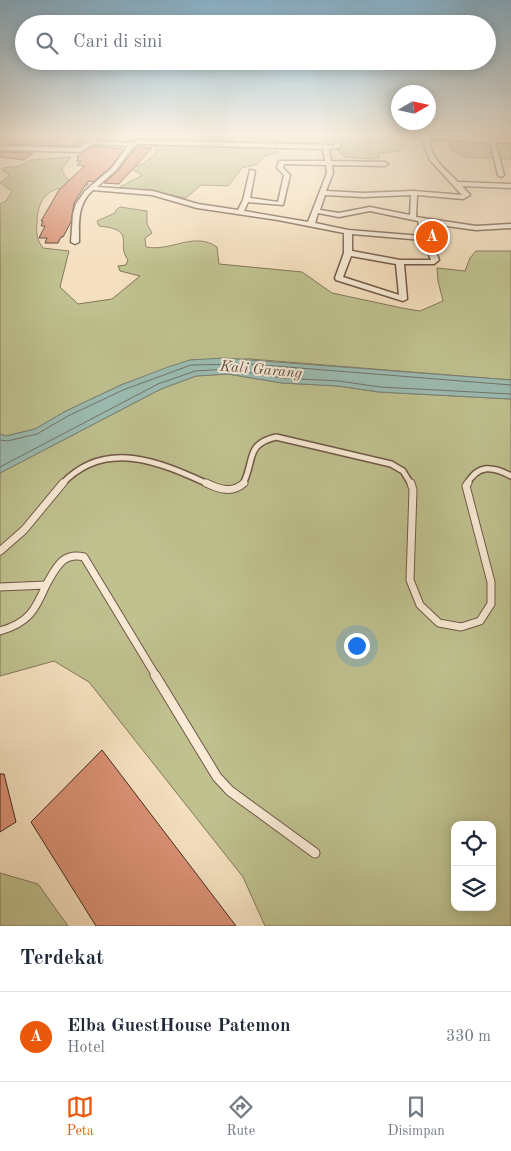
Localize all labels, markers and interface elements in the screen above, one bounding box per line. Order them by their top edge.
search box [15,15,496,70]
icon: search [33,29,61,57]
text: Cari di sini [73,33,163,52]
north arrow [391,85,436,130]
pin: A [416,218,448,256]
water label: Kali Garang [218,359,303,382]
your location [344,633,370,659]
map controls [451,821,496,911]
button: locate [451,821,496,866]
button: layers [451,866,496,911]
text: Terdekat [20,948,104,969]
text: Elba GuestHouse Patemon [67,1017,291,1036]
text: A [30,1029,42,1045]
text: 330 m [446,1029,491,1045]
text: Hotel [67,1040,105,1056]
tab: Peta [66,1093,94,1140]
tab: Rute [226,1093,255,1140]
tab: Disimpan [387,1093,445,1140]

